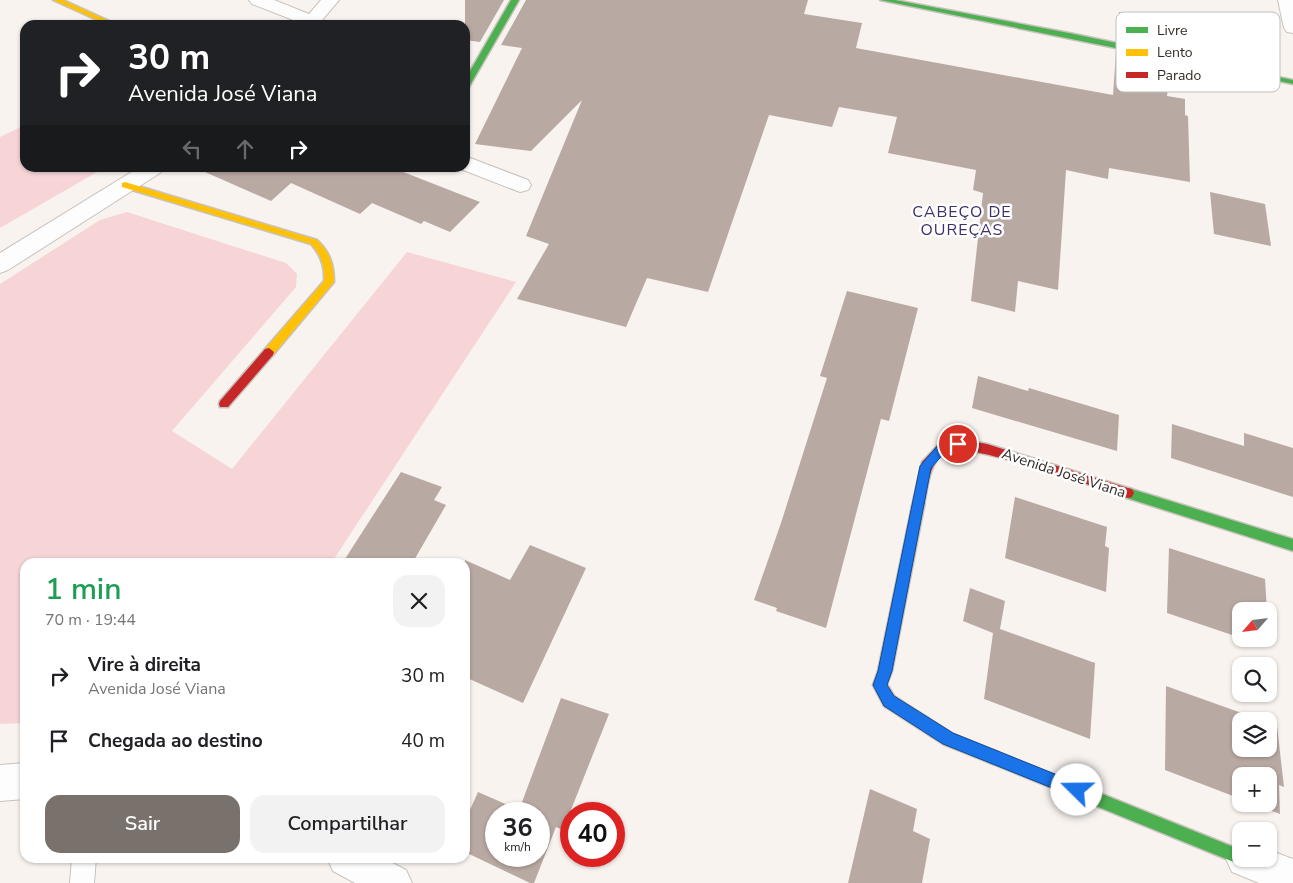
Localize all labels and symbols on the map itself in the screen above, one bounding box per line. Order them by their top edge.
legend [1116,12,1280,92]
text: Livre [1157,21,1187,40]
text: Lento [1157,43,1193,62]
text: Parado [1157,66,1201,85]
district label: CABEÇO DE OUREÇAS [912,201,1012,241]
pin [937,423,979,465]
street label: Avenida José Viana [999,444,1129,502]
north arrow [1232,602,1278,648]
position arrow [1050,763,1102,815]
speed limit sign: 40 [560,802,625,867]

